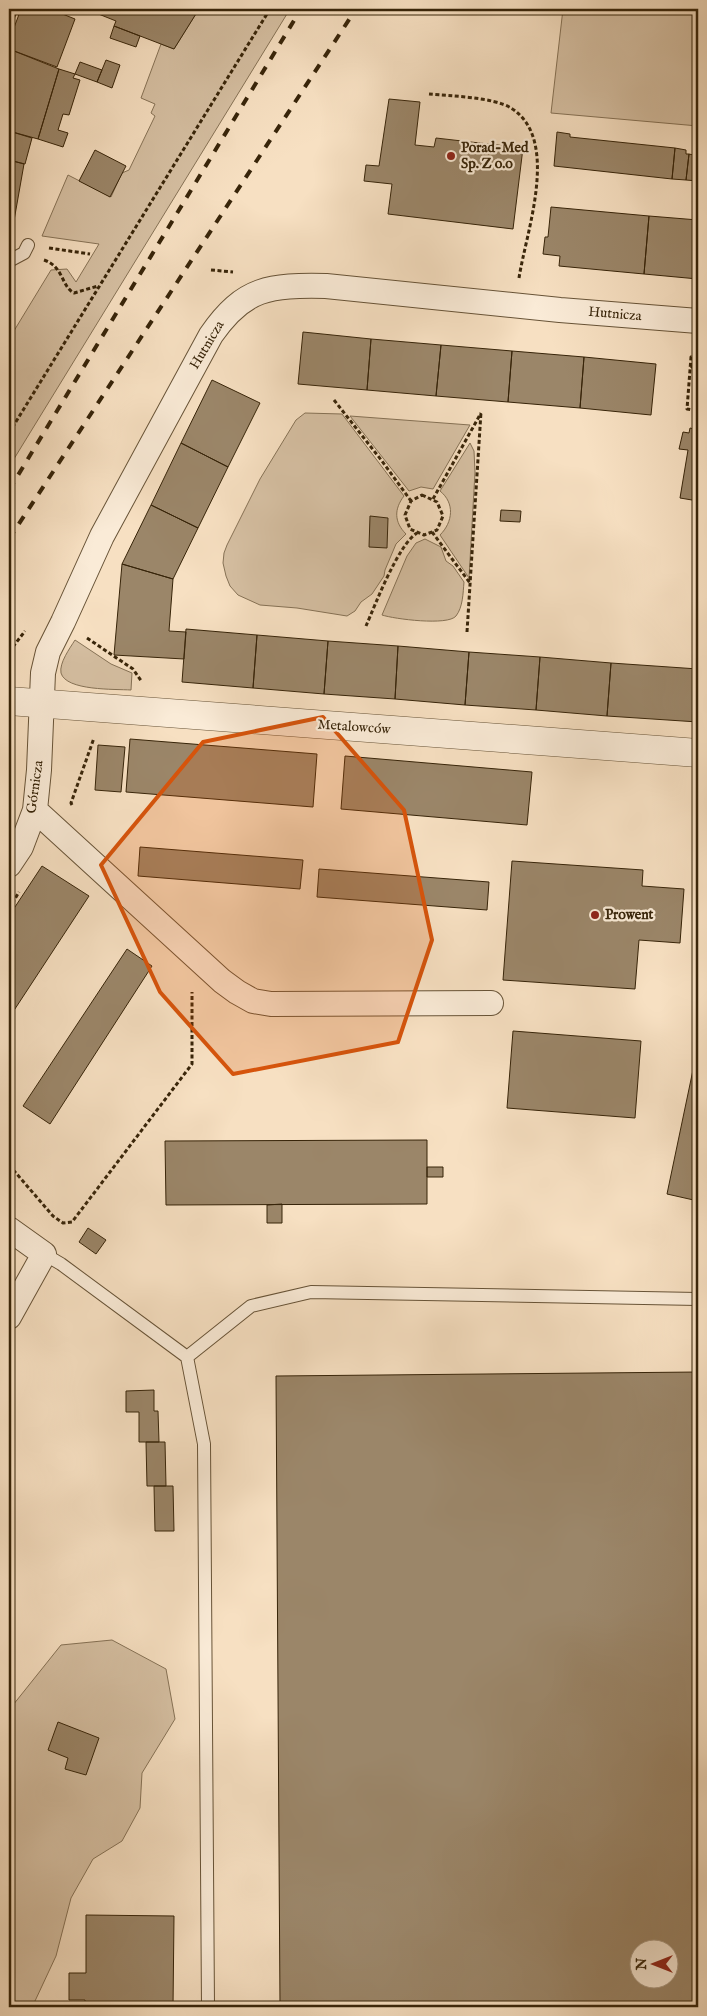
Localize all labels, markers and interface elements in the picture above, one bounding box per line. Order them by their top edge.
place label: Porad-Med Sp. Z o.o [461,139,529,173]
marker: Porad-Med Sp. Z o.o [445,150,457,162]
street label: Hutnicza [588,303,643,325]
street label: Hutnicza [185,317,229,373]
street label: Metalowców [317,715,392,739]
street label: Górnicza [22,758,48,815]
place label: Prowent [605,906,654,924]
marker: Prowent [589,909,601,921]
north arrow [630,1938,680,1988]
text: N [633,1958,651,1971]

